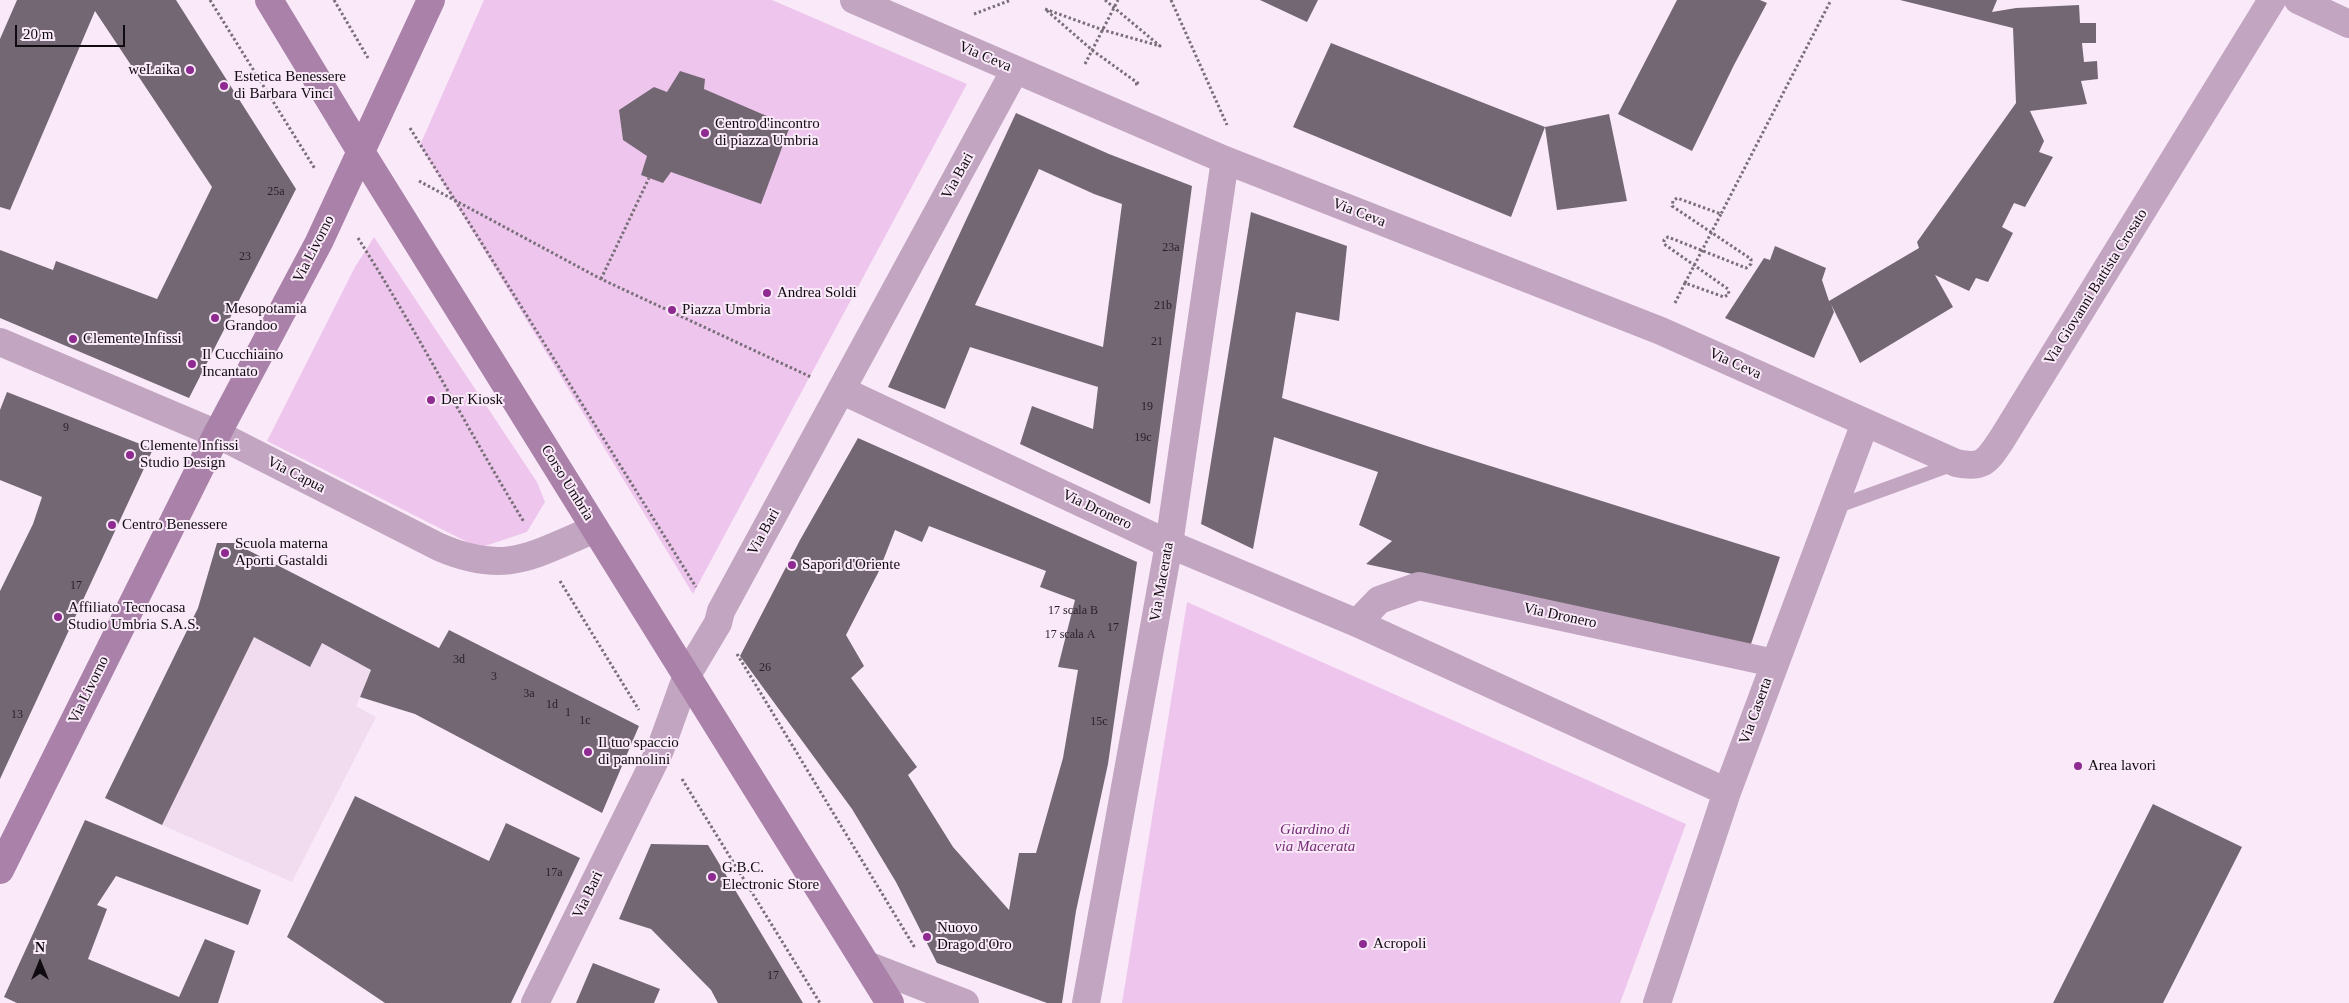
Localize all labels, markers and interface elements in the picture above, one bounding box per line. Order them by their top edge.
scale bar [18,15,128,47]
text: 20 m [23,26,53,42]
street label: Via Ceva [956,38,1014,76]
place label: weLaika [128,61,180,79]
marker: weLaika [184,64,196,76]
place label: Estetica Benessere di Barbara Vinci [234,68,346,103]
marker: Estetica Benessere di Barbara Vinci [218,80,230,92]
place label: Centro d'incontro di piazza Umbria [715,115,820,150]
marker: Centro d'incontro di piazza Umbria [699,127,711,139]
street label: Via Bari [938,150,978,202]
house number: 25a [267,185,285,199]
street label: Via Ceva [1330,195,1388,231]
street label: Via Giovanni Battista Crosato [2041,206,2151,368]
street label: Via Livorno [289,212,339,286]
house number: 23a [1162,241,1180,255]
house number: 23 [239,250,251,264]
place label: Andrea Soldi [777,284,857,302]
marker: Andrea Soldi [761,287,773,299]
house number: 21b [1154,299,1172,313]
place label: Mesopotamia Grandoo [225,300,307,335]
place label: Piazza Umbria [682,301,771,319]
marker: Piazza Umbria [666,304,678,316]
marker: Mesopotamia Grandoo [209,312,221,324]
place label: Clemente Infissi [83,330,182,348]
marker: Clemente Infissi [67,333,79,345]
house number: 21 [1151,335,1163,349]
street label: Via Ceva [1706,345,1764,383]
place label: Il Cucchiaino Incantato [202,346,283,381]
marker: Il Cucchiaino Incantato [186,358,198,370]
place label: Der Kiosk [441,391,503,409]
marker: Der Kiosk [425,394,437,406]
house number: 19 [1141,400,1153,414]
house number: 9 [63,421,69,435]
house number: 19c [1134,431,1152,445]
place label: Clemente Infissi Studio Design [140,437,239,472]
street label: Corso Umbria [537,442,597,524]
marker: Clemente Infissi Studio Design [124,449,136,461]
street label: Via Capua [264,453,328,497]
street label: Via Dronero [1059,486,1135,534]
street label: Via Bari [744,506,784,558]
place label: Centro Benessere [122,516,227,534]
marker: Centro Benessere [106,519,118,531]
place label: Scuola materna Aporti Gastaldi [235,535,328,570]
street label: Via Macerata [1146,541,1178,623]
marker: Scuola materna Aporti Gastaldi [219,547,231,559]
place label: Sapori d'Oriente [802,556,900,574]
marker: Sapori d'Oriente [786,559,798,571]
house number: 17 [70,579,82,593]
place label: Affiliato Tecnocasa Studio Umbria S.A.S. [68,599,199,634]
street label: Via Dronero [1522,599,1598,633]
house number: 17 scala B [1048,604,1098,618]
marker: Affiliato Tecnocasa Studio Umbria S.A.S. [52,611,64,623]
house number: 17 [1107,621,1119,635]
house number: 17 scala A [1045,628,1095,642]
street label: Via Livorno [65,653,113,727]
house number: 3d [453,653,465,667]
house number: 26 [759,661,771,675]
house number: 3 [491,670,497,684]
street label: Via Caserta [1736,675,1776,747]
house number: 3a [523,687,535,701]
house number: 1d [546,698,558,712]
house number: 1 [565,706,571,720]
house number: 13 [11,708,23,722]
house number: 1c [579,714,591,728]
house number: 15c [1090,715,1108,729]
place label: Il tuo spaccio di pannolini [598,734,679,769]
marker: Il tuo spaccio di pannolini [582,746,594,758]
place label: Area lavori [2088,757,2156,775]
marker: Area lavori [2072,760,2084,772]
park label: Giardino di via Macerata [1275,821,1355,856]
place label: G.B.C. Electronic Store [722,859,819,894]
house number: 17a [545,866,563,880]
street label: Via Bari [569,868,607,922]
marker: G.B.C. Electronic Store [706,871,718,883]
place label: Nuovo Drago d'Oro [937,919,1012,954]
marker: Nuovo Drago d'Oro [921,931,933,943]
place label: Acropoli [1373,935,1426,953]
north arrow [15,938,65,988]
marker: Acropoli [1357,938,1369,950]
text: N [35,940,45,955]
house number: 17 [767,969,779,983]

